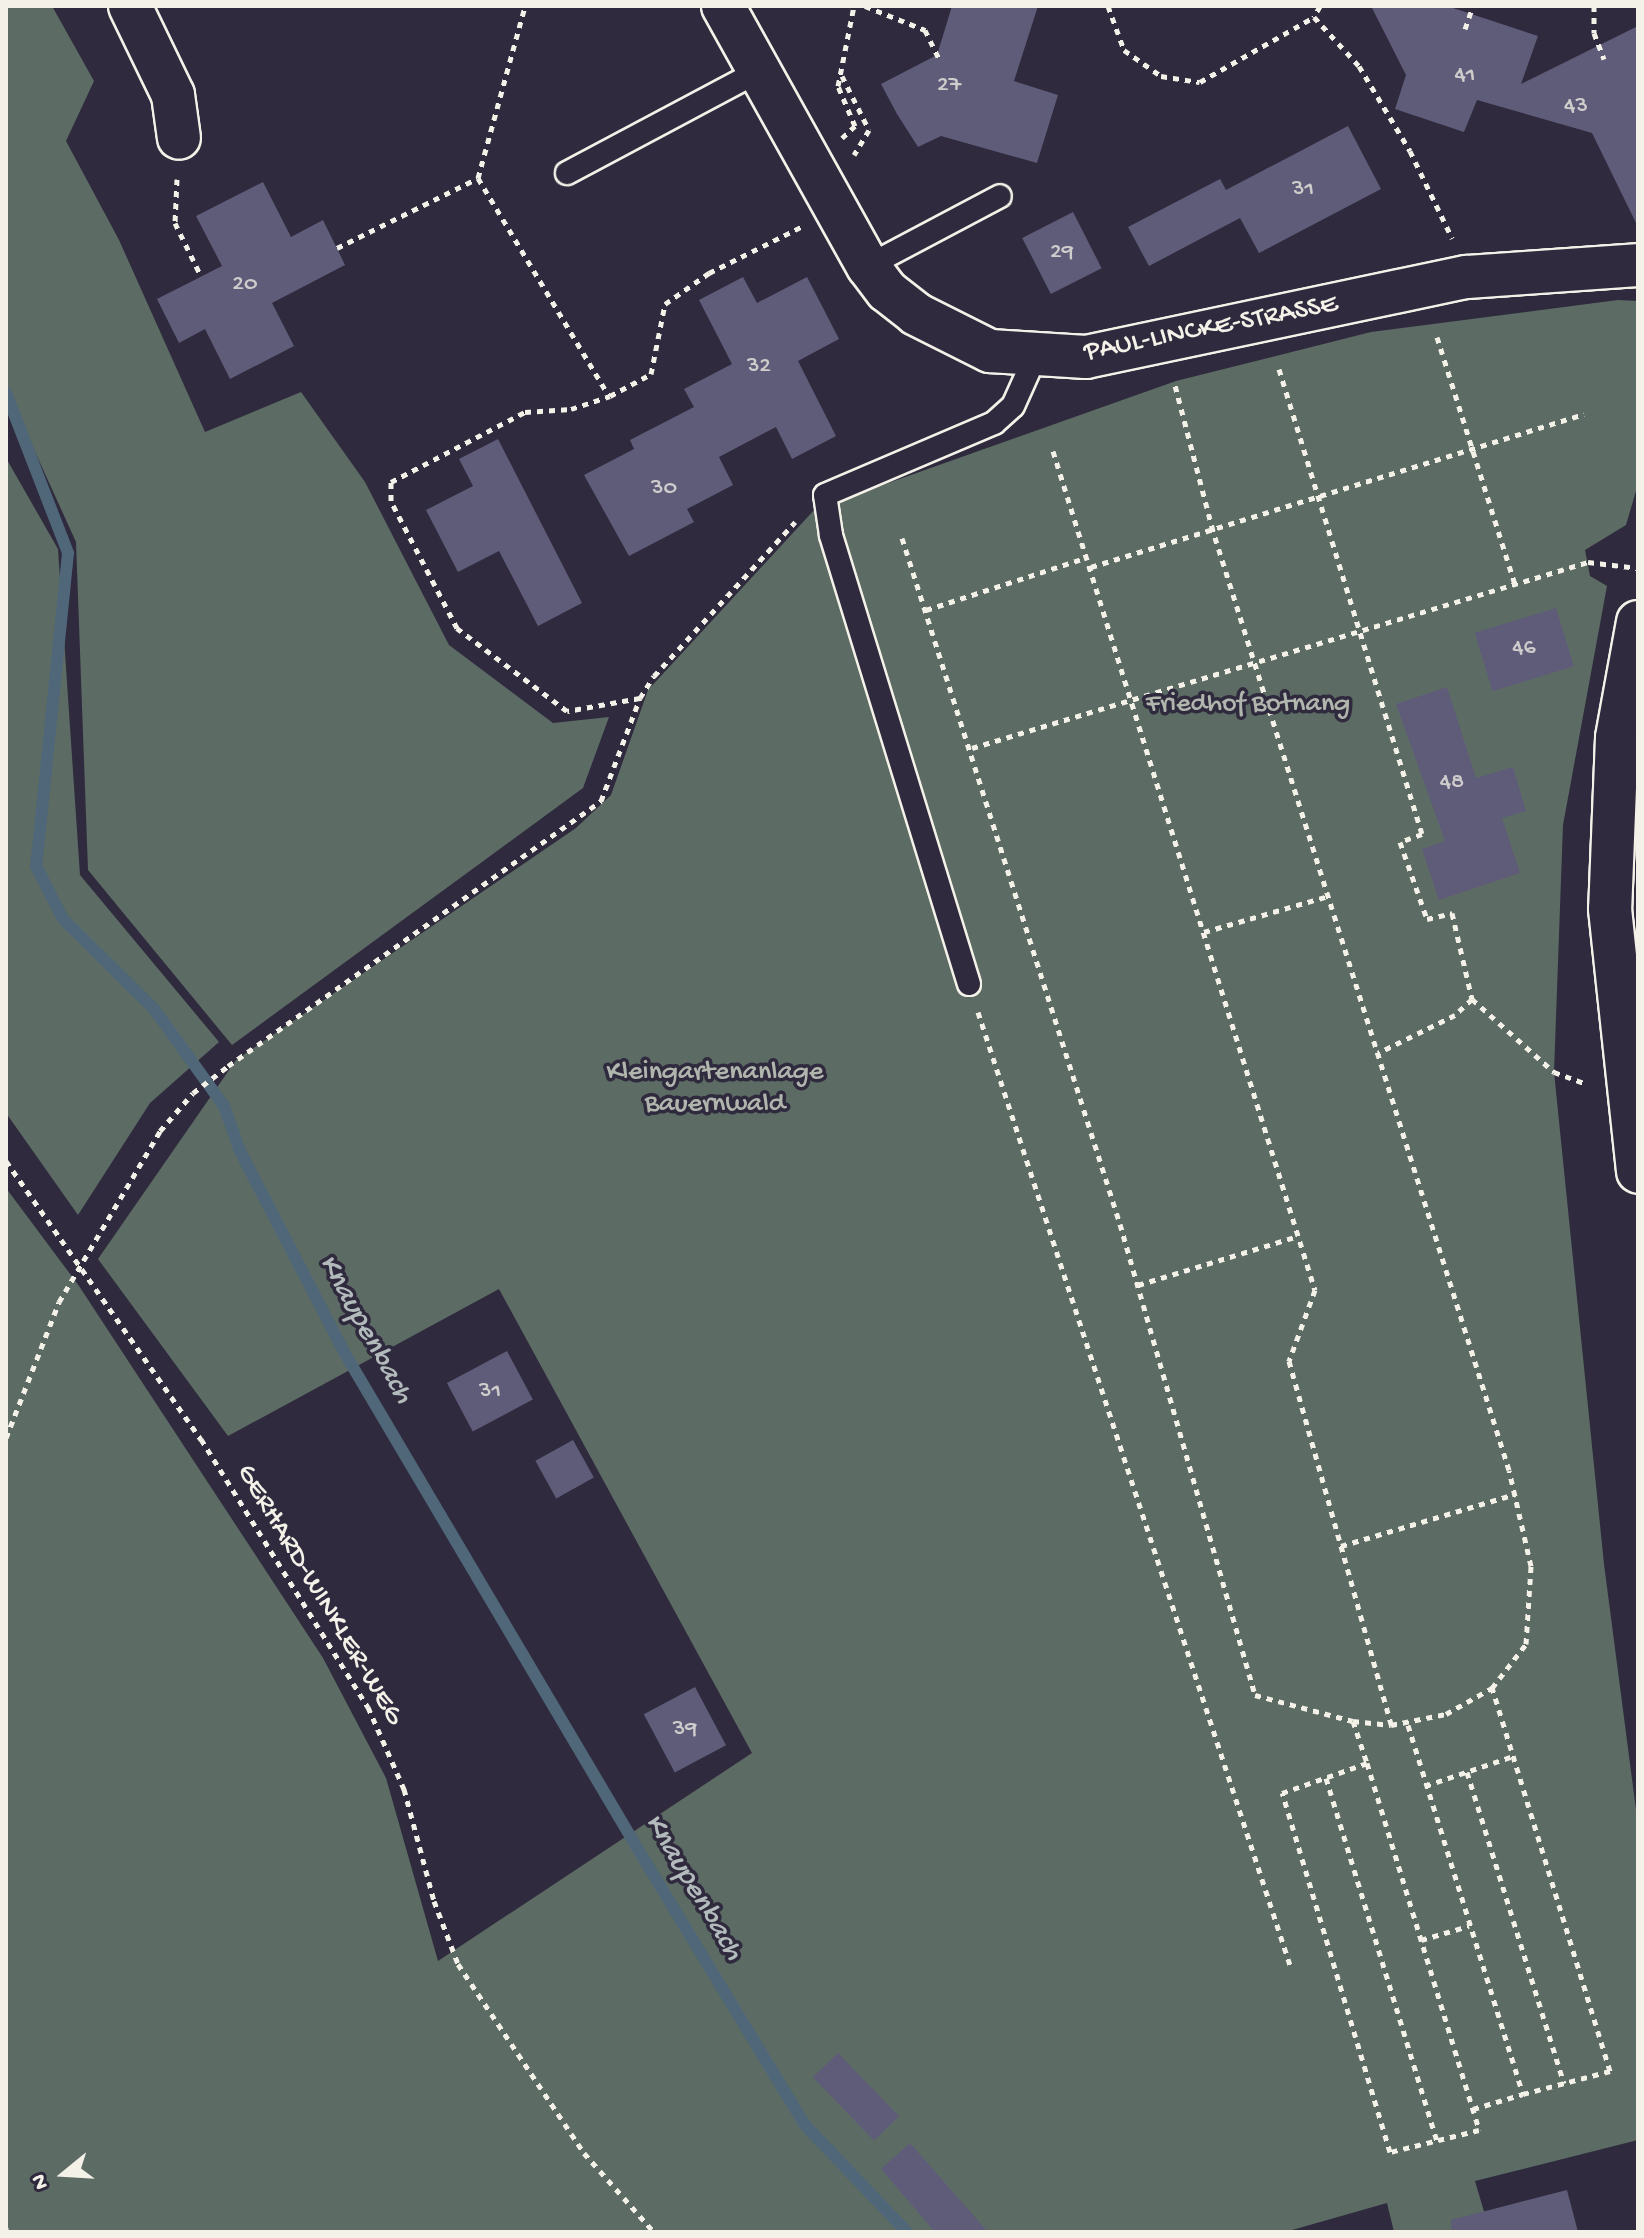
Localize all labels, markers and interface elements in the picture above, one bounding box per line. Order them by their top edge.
house number: 41 [1454,62,1476,90]
house number: 27 [937,72,961,100]
house number: 43 [1564,93,1588,121]
house number: 31 [1292,176,1314,204]
house number: 29 [1050,239,1074,267]
house number: 20 [232,271,258,299]
street label: PAUL-LINCKE-STRASSE [1081,288,1341,370]
house number: 32 [747,353,771,381]
house number: 30 [651,475,677,503]
house number: 46 [1512,635,1536,663]
park label: Friedhof Botnang [1146,688,1350,722]
house number: 48 [1440,769,1464,797]
park label: Kleingartenanlage Bauernwald [607,1056,823,1122]
water label: Knaupenbach [308,1249,420,1411]
house number: 31 [479,1378,501,1406]
street label: GERHARD-WINKLER-WEG [228,1459,410,1731]
house number: 39 [673,1716,697,1744]
water label: Knaupenbach [634,1808,750,1968]
north arrow [24,2134,104,2214]
text: N [27,2171,56,2192]

